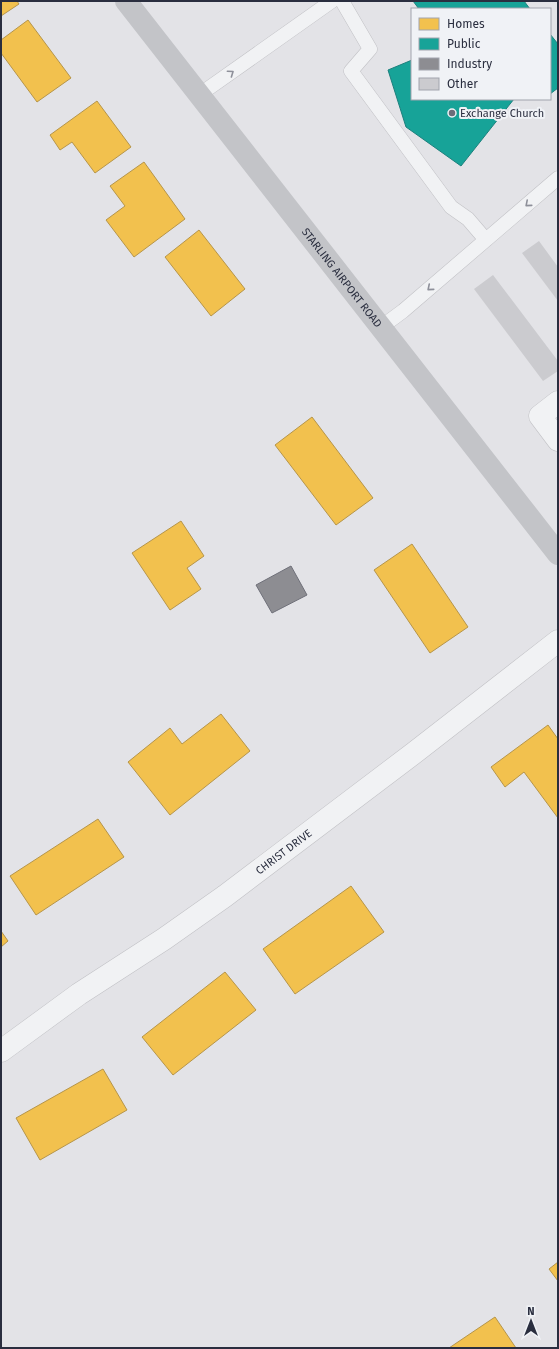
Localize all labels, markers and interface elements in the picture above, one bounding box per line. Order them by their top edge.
legend [411,8,551,100]
text: Homes [447,17,485,31]
text: Public [447,37,481,51]
text: Industry [447,57,492,71]
one-way arrow [226,71,233,78]
text: Other [447,77,478,91]
place label: Exchange Church [460,107,544,120]
marker: Exchange Church [447,108,457,118]
one-way arrow [526,199,533,206]
street label: STARLING AIRPORT ROAD [299,225,385,330]
one-way arrow [427,284,434,291]
street label: CHRIST DRIVE [253,826,314,877]
north arrow [511,1301,551,1341]
text: N [527,1305,535,1318]

